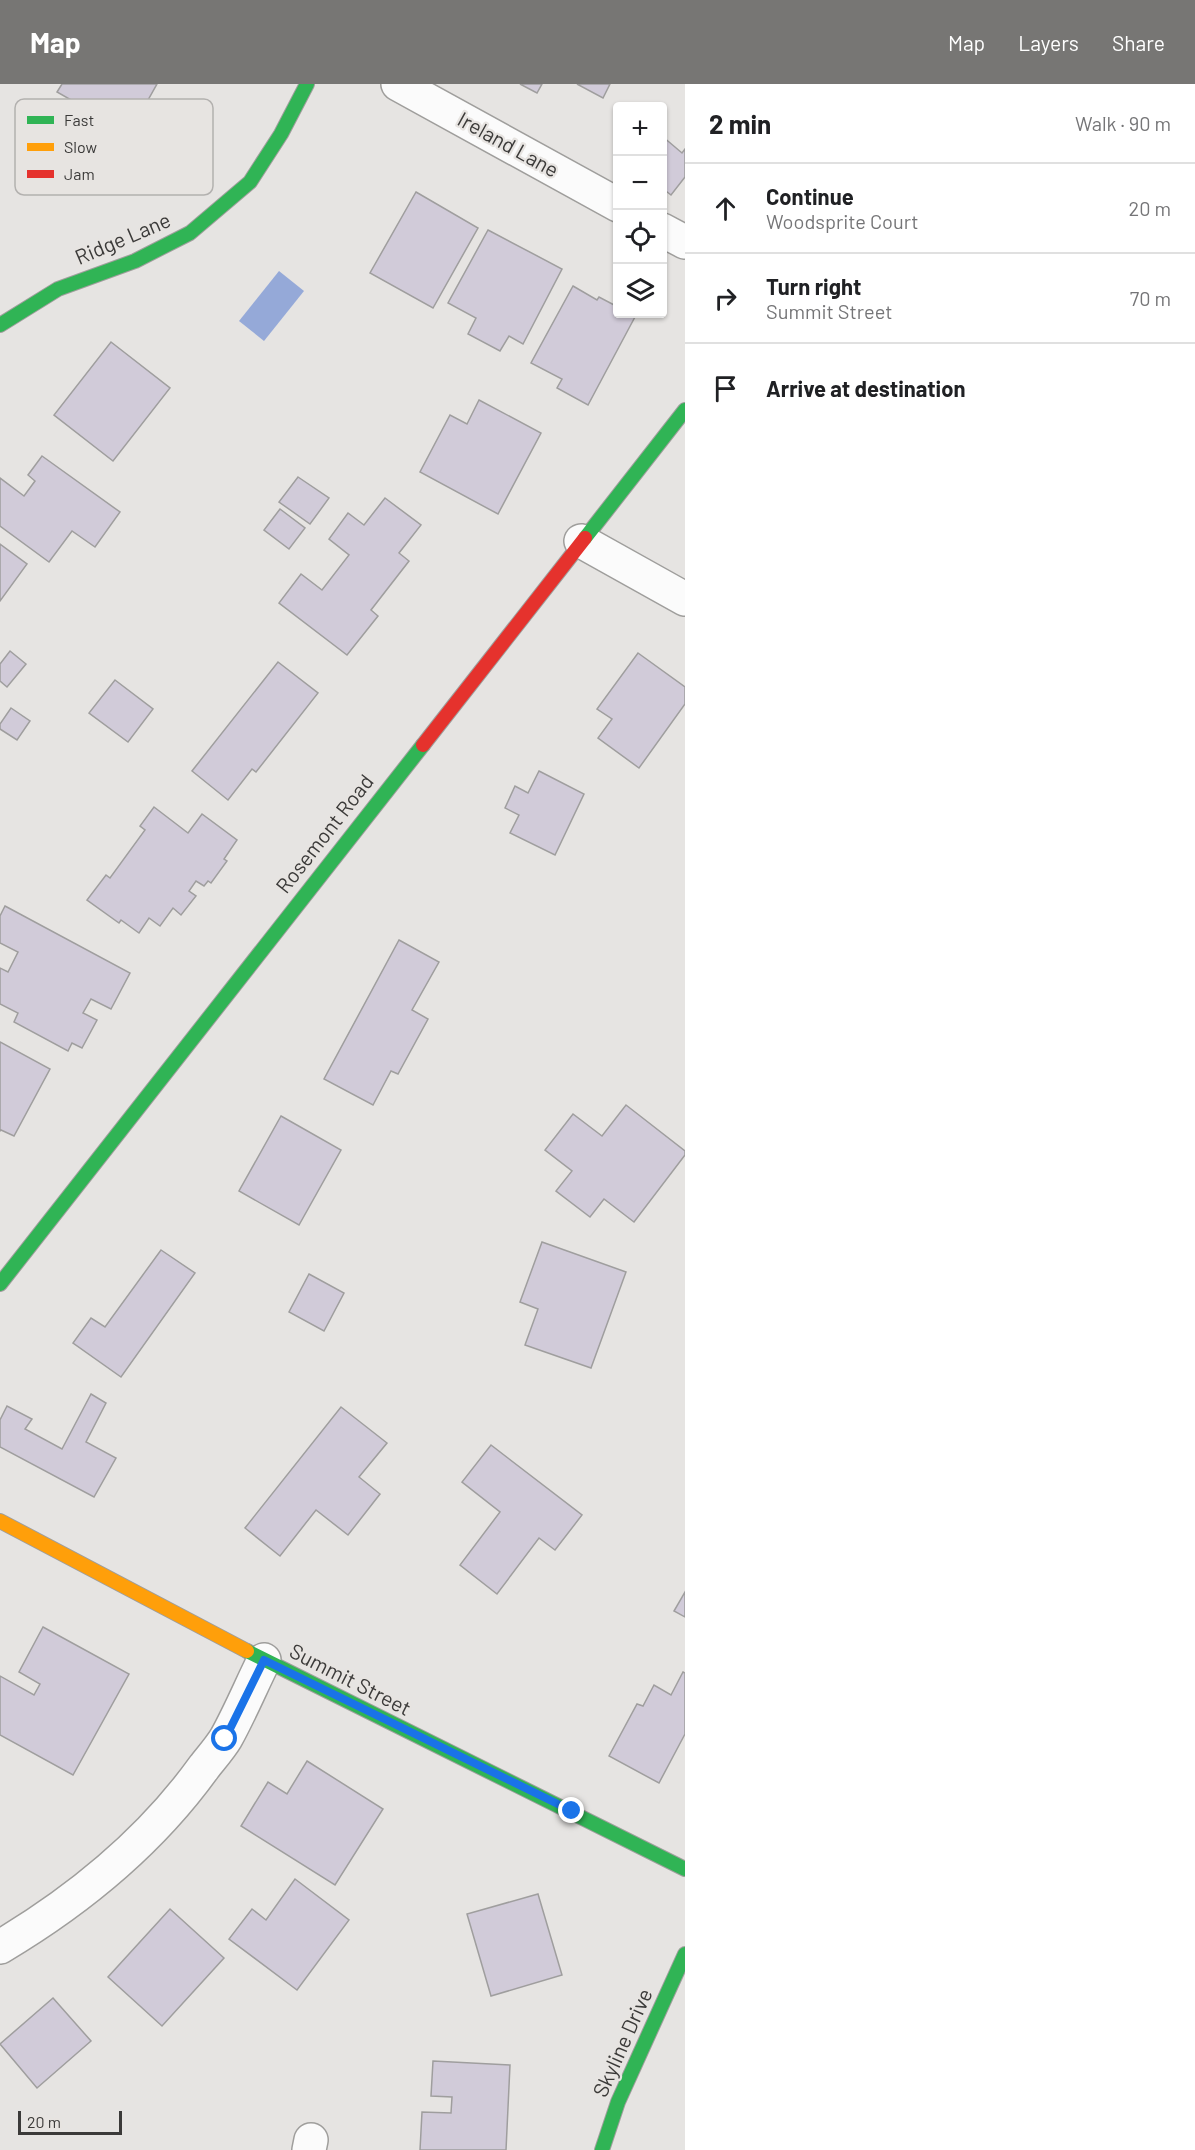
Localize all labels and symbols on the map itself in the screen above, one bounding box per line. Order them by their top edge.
legend [15,99,213,195]
street label: Ireland Lane [454,106,564,182]
text: Fast [64,110,94,129]
text: Slow [64,137,97,156]
text: Jam [64,164,95,183]
street label: Ridge Lane [71,206,174,269]
street label: Rosemont Road [270,769,378,897]
street label: Summit Street [286,1637,416,1720]
route start [211,1725,237,1751]
route end [558,1797,584,1823]
street label: Skyline Drive [587,1984,657,2100]
scale bar [18,2108,122,2136]

